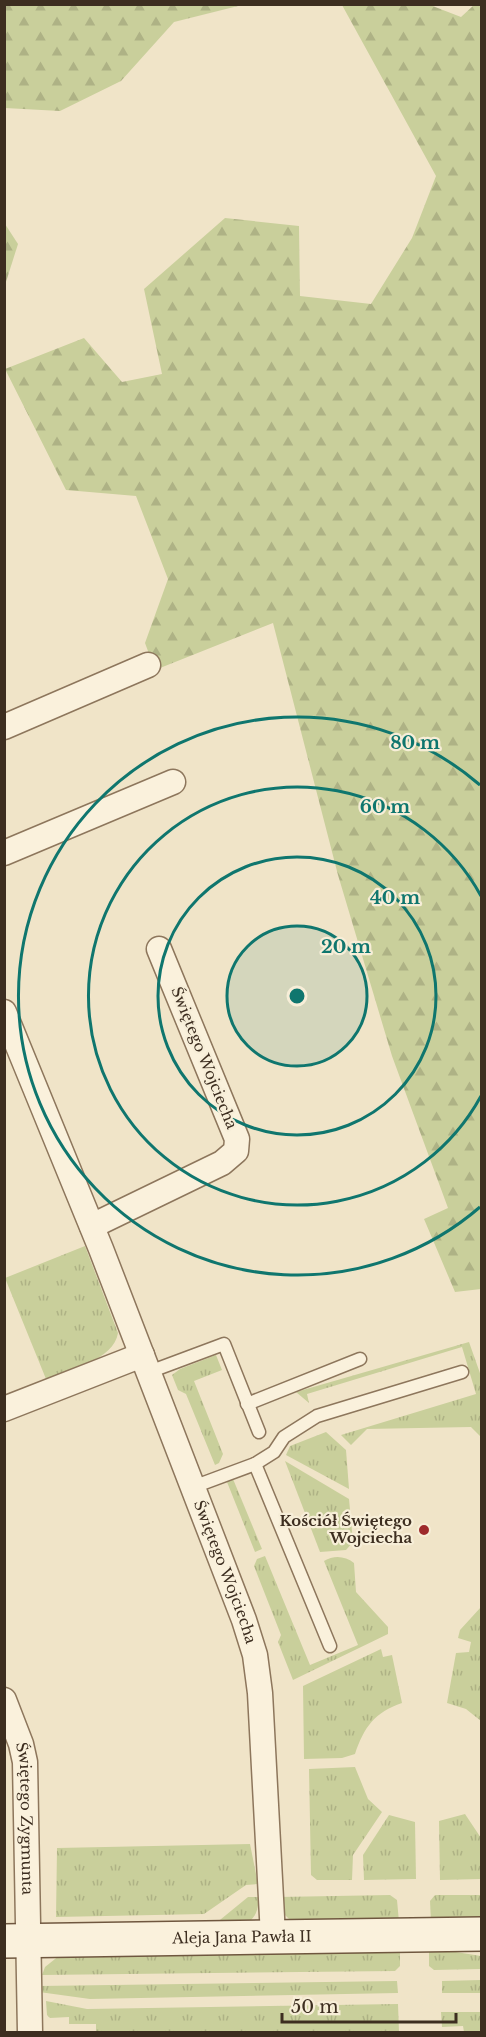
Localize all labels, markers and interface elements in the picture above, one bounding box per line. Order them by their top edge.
text: 80 m [390,732,440,754]
text: 60 m [360,796,410,818]
text: 40 m [370,887,420,909]
text: 20 m [321,936,371,958]
street label: Świętego Wojciecha [167,984,242,1132]
centre of rings [287,986,307,1006]
street label: Świętego Wojciecha [190,1497,261,1647]
place label: Kościół Świętego Wojciecha [279,1511,412,1547]
marker: Kościół Świętego Wojciecha [417,1523,431,1537]
street label: Świętego Zygmunta [12,1740,37,1896]
street label: Aleja Jana Pawła II [171,1926,312,1948]
scale bar [282,1986,456,2024]
text: 50 m [291,1996,339,2018]

